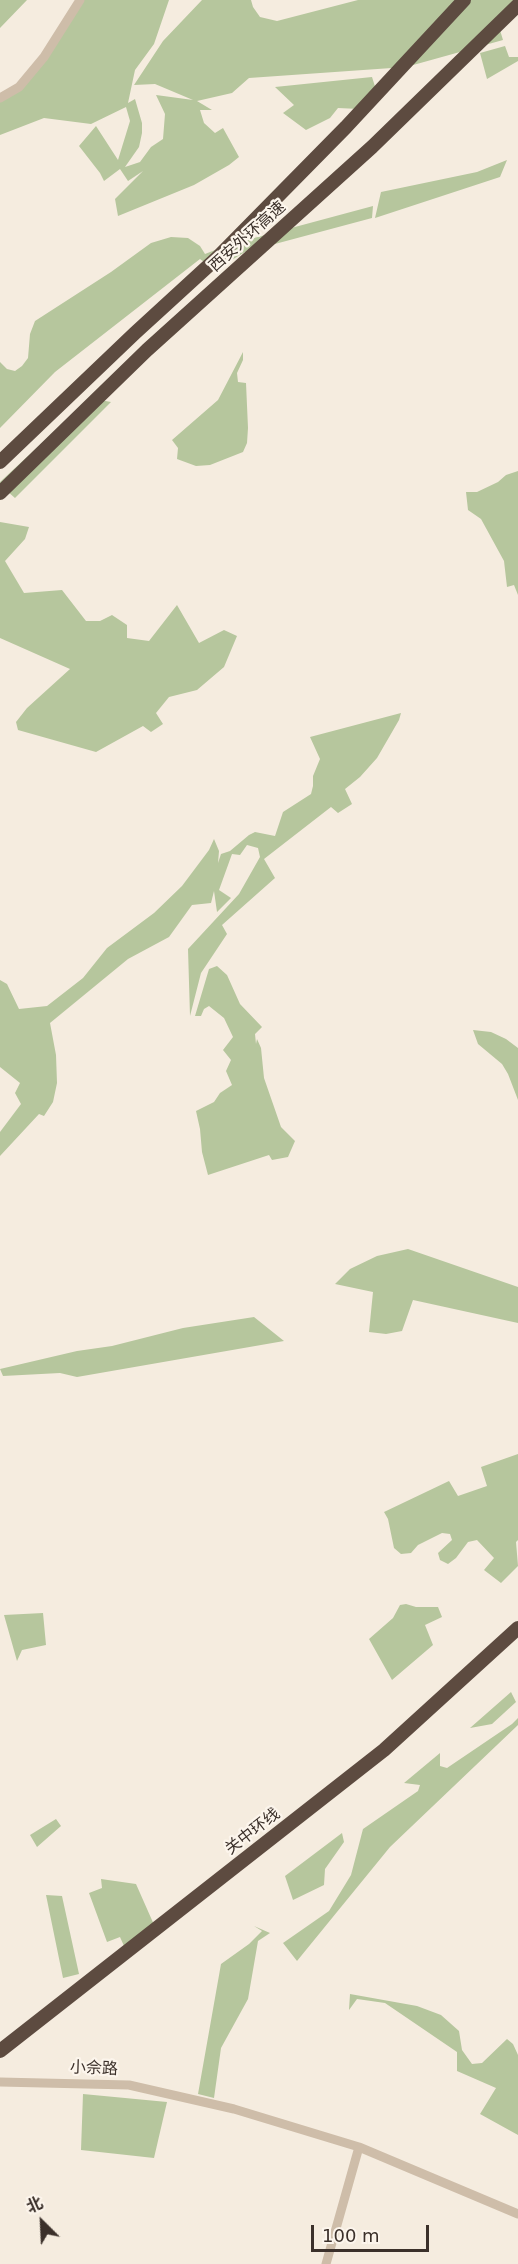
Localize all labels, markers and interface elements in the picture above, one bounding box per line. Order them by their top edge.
street label: 西安外环高速 [206,198,290,276]
street label: 关中环线 [222,1805,284,1859]
street label: 小佘路 [70,2059,118,2079]
north arrow [12,2192,72,2252]
text: 北 [23,2193,46,2217]
scale bar [314,2213,432,2251]
text: 100 m [322,2225,380,2246]

